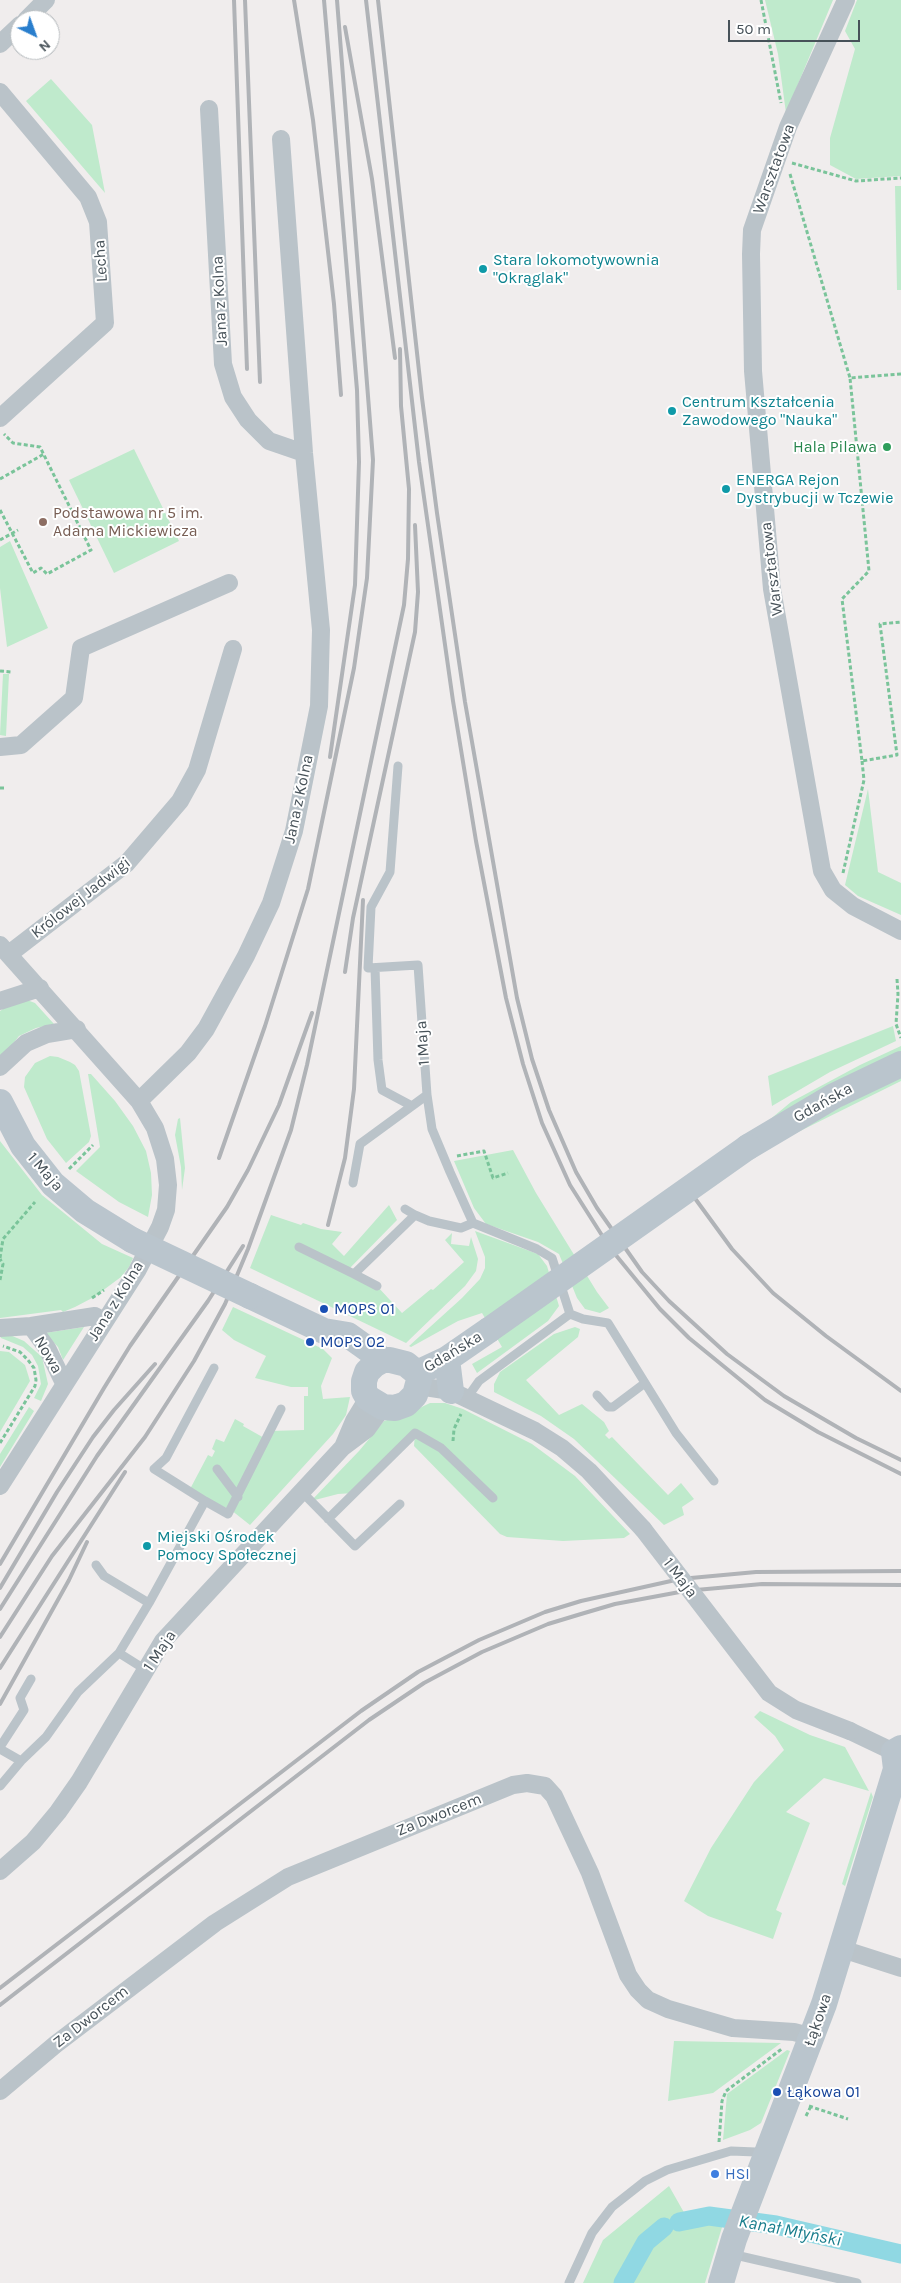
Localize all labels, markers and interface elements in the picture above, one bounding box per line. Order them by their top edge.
north arrow [10,10,60,60]
scale bar [731,10,864,42]
text: 50 m [736,20,771,38]
text: N [35,36,54,55]
street label: Warsztatowa [749,121,799,217]
street label: Lecha [90,239,112,283]
place label: Stara lokomotywownia "Okrąglak" [493,250,659,288]
street label: Jana z Kolna [208,255,232,347]
marker: Stara lokomotywownia "Okrąglak" [477,263,489,275]
place label: Centrum Kształcenia Zawodowego "Nauka" [682,392,837,430]
marker: Centrum Kształcenia Zawodowego "Nauka" [666,405,678,417]
place label: Hala Pilawa [793,437,877,457]
marker: Hala Pilawa [881,441,893,453]
place label: ENERGA Rejon Dystrybucji w Tczewie [736,470,894,508]
marker: ENERGA Rejon Dystrybucji w Tczewie [720,483,732,495]
place label: Podstawowa nr 5 im. Adama Mickiewicza [53,503,203,541]
marker: Podstawowa nr 5 im. Adama Mickiewicza [37,516,49,528]
street label: Warsztatowa [757,521,787,617]
street label: Jana z Kolna [280,753,318,845]
street label: Królowej Jadwigi [27,853,135,943]
street label: 1 Maja [412,1020,434,1066]
street label: Gdańska [790,1079,856,1127]
street label: 1 Maja [23,1149,67,1195]
street label: Jana z Kolna [84,1258,148,1344]
place label: MOPS 01 [334,1299,395,1319]
marker: MOPS 01 [318,1303,330,1315]
street label: Gdańska [420,1327,486,1377]
place label: MOPS 02 [320,1332,385,1352]
street label: Nowa [30,1333,66,1377]
marker: MOPS 02 [304,1336,316,1348]
place label: Miejski Ośrodek Pomocy Społecznej [157,1527,297,1565]
marker: Miejski Ośrodek Pomocy Społecznej [141,1540,153,1552]
street label: 1 Maja [659,1554,701,1602]
street label: 1 Maja [139,1627,181,1675]
street label: Za Dworcem [394,1789,484,1841]
street label: Za Dworcem [50,1982,132,2052]
street label: Łąkowa [800,1991,836,2049]
place label: Łąkowa 01 [787,2082,860,2102]
marker: Łąkowa 01 [771,2086,783,2098]
place label: HSI [725,2164,750,2184]
marker: HSI [709,2168,721,2180]
water label: Kanał Młyński [737,2210,843,2252]

